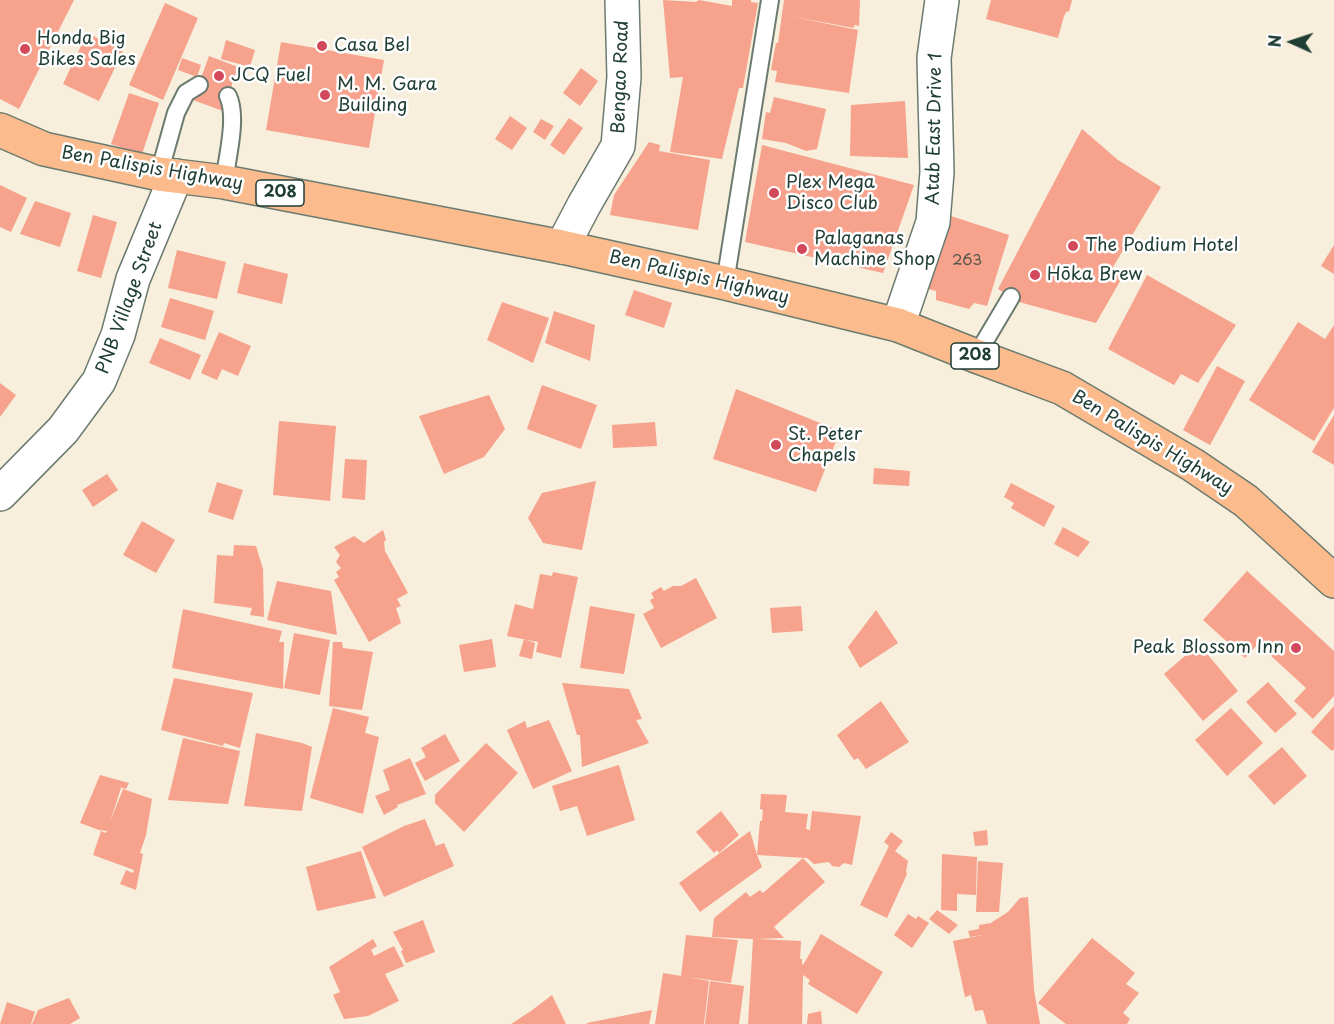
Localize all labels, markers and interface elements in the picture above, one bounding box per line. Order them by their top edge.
north arrow [1262,12,1322,72]
street label: Bengao Road [608,20,634,134]
place label: Honda Big Bikes Sales [37,28,136,70]
text: N [1262,34,1286,48]
place label: Casa Bel [334,35,410,57]
marker: Casa Bel [315,39,329,53]
marker: Honda Big Bikes Sales [18,42,32,56]
street label: Atab East Drive 1 [923,53,947,205]
place label: JCQ Fuel [231,65,311,87]
marker: JCQ Fuel [212,69,226,83]
place label: M. M. Gara Building [337,74,437,116]
marker: M. M. Gara Building [318,88,332,102]
street label: Ben Palispis Highway [60,142,244,196]
place label: Plex Mega Disco Club [786,172,878,214]
road number: 208 [256,180,304,206]
marker: Plex Mega Disco Club [767,186,781,200]
street label: PNB Village Street [92,219,168,377]
place label: Palaganas Machine Shop [814,228,935,270]
place label: The Podium Hotel [1085,235,1238,257]
marker: The Podium Hotel [1066,239,1080,253]
marker: Palaganas Machine Shop [795,242,809,256]
street label: Ben Palispis Highway [607,247,791,309]
house number: 263 [952,252,982,270]
place label: Hōka Brew [1047,264,1143,286]
marker: Hōka Brew [1028,268,1042,282]
road number: 208 [951,343,999,369]
street label: Ben Palispis Highway [1068,386,1236,500]
place label: St. Peter Chapels [788,424,862,466]
marker: St. Peter Chapels [769,438,783,452]
place label: Peak Blossom Inn [1133,637,1284,659]
marker: Peak Blossom Inn [1289,641,1303,655]

